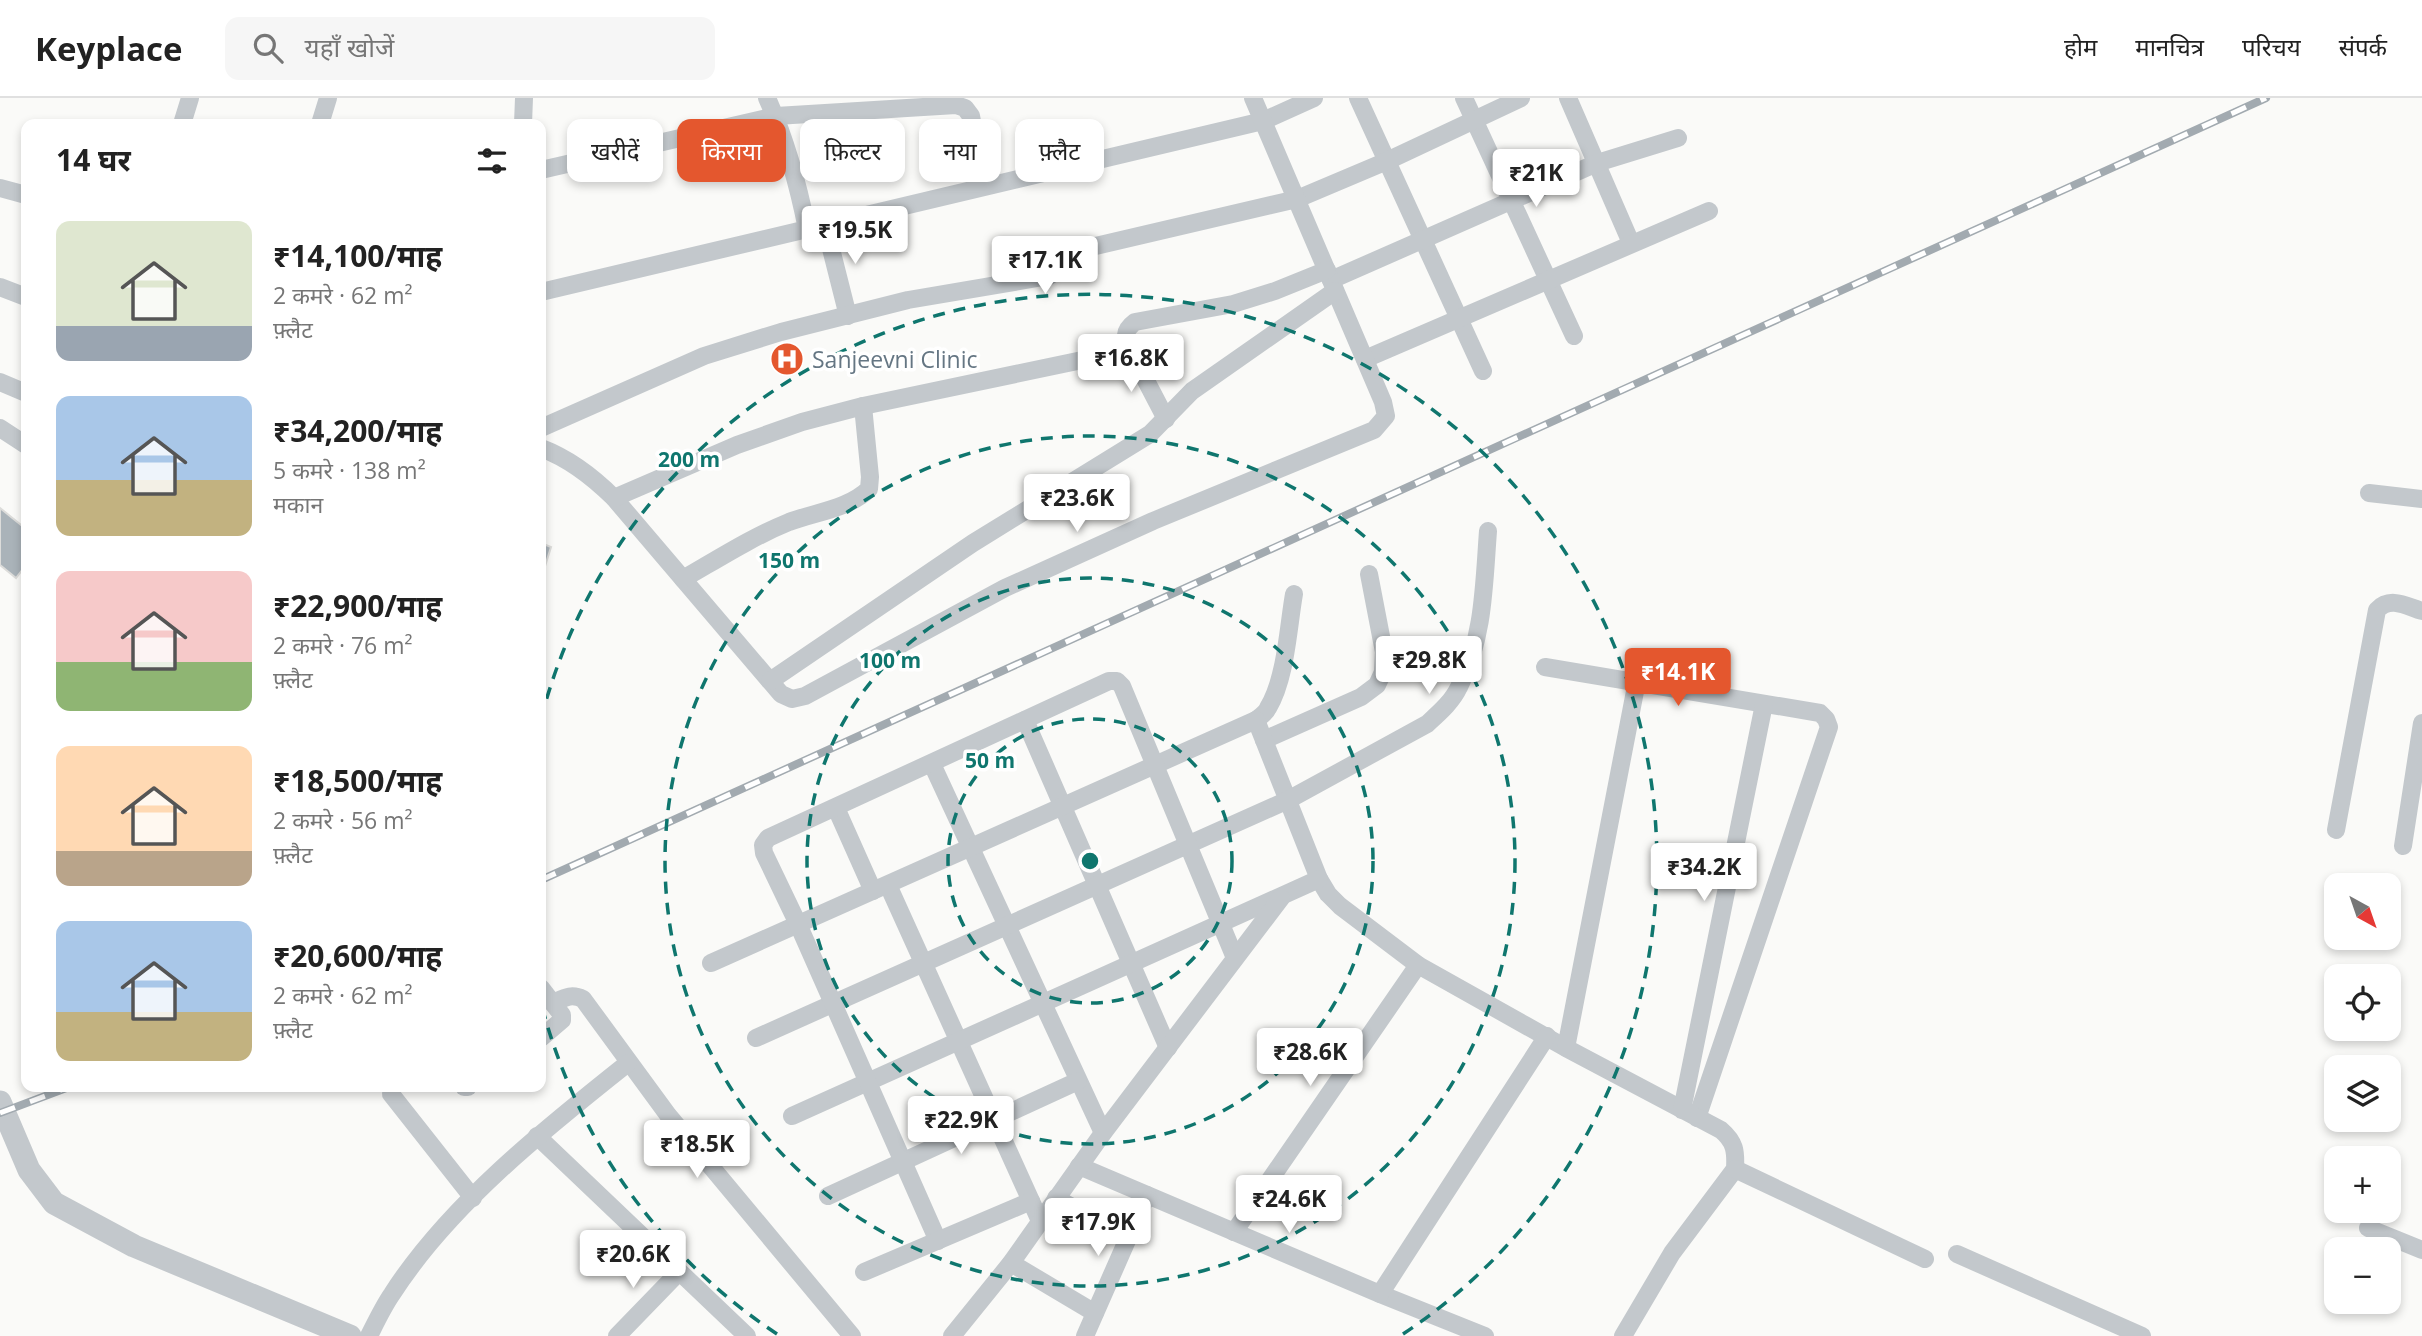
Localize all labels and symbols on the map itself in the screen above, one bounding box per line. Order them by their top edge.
pin: ₹21K [1495,150,1577,209]
pin: ₹19.5K [798,206,912,266]
pin: ₹17.1K [988,236,1102,296]
pin: ₹16.8K [1074,334,1188,394]
hospital icon: Sanjeevni Clinic [768,340,806,378]
place label: Sanjeevni Clinic [812,343,978,375]
text: 200 m [658,445,720,473]
pin: ₹23.6K [1020,474,1134,534]
text: 150 m [758,546,820,574]
pin: ₹29.8K [1372,636,1486,696]
text: 100 m [859,646,921,674]
pin: ₹14.1K [1621,648,1735,708]
text: 50 m [965,746,1015,774]
pin: ₹34.2K [1647,844,1761,903]
centre of rings [1078,849,1102,873]
north arrow [2324,873,2401,950]
pin: ₹28.6K [1253,1028,1367,1088]
pin: ₹22.9K [904,1096,1018,1156]
pin: ₹18.5K [640,1121,754,1180]
pin: ₹24.6K [1232,1176,1346,1235]
pin: ₹17.9K [1041,1198,1155,1258]
pin: ₹20.6K [576,1230,690,1290]

